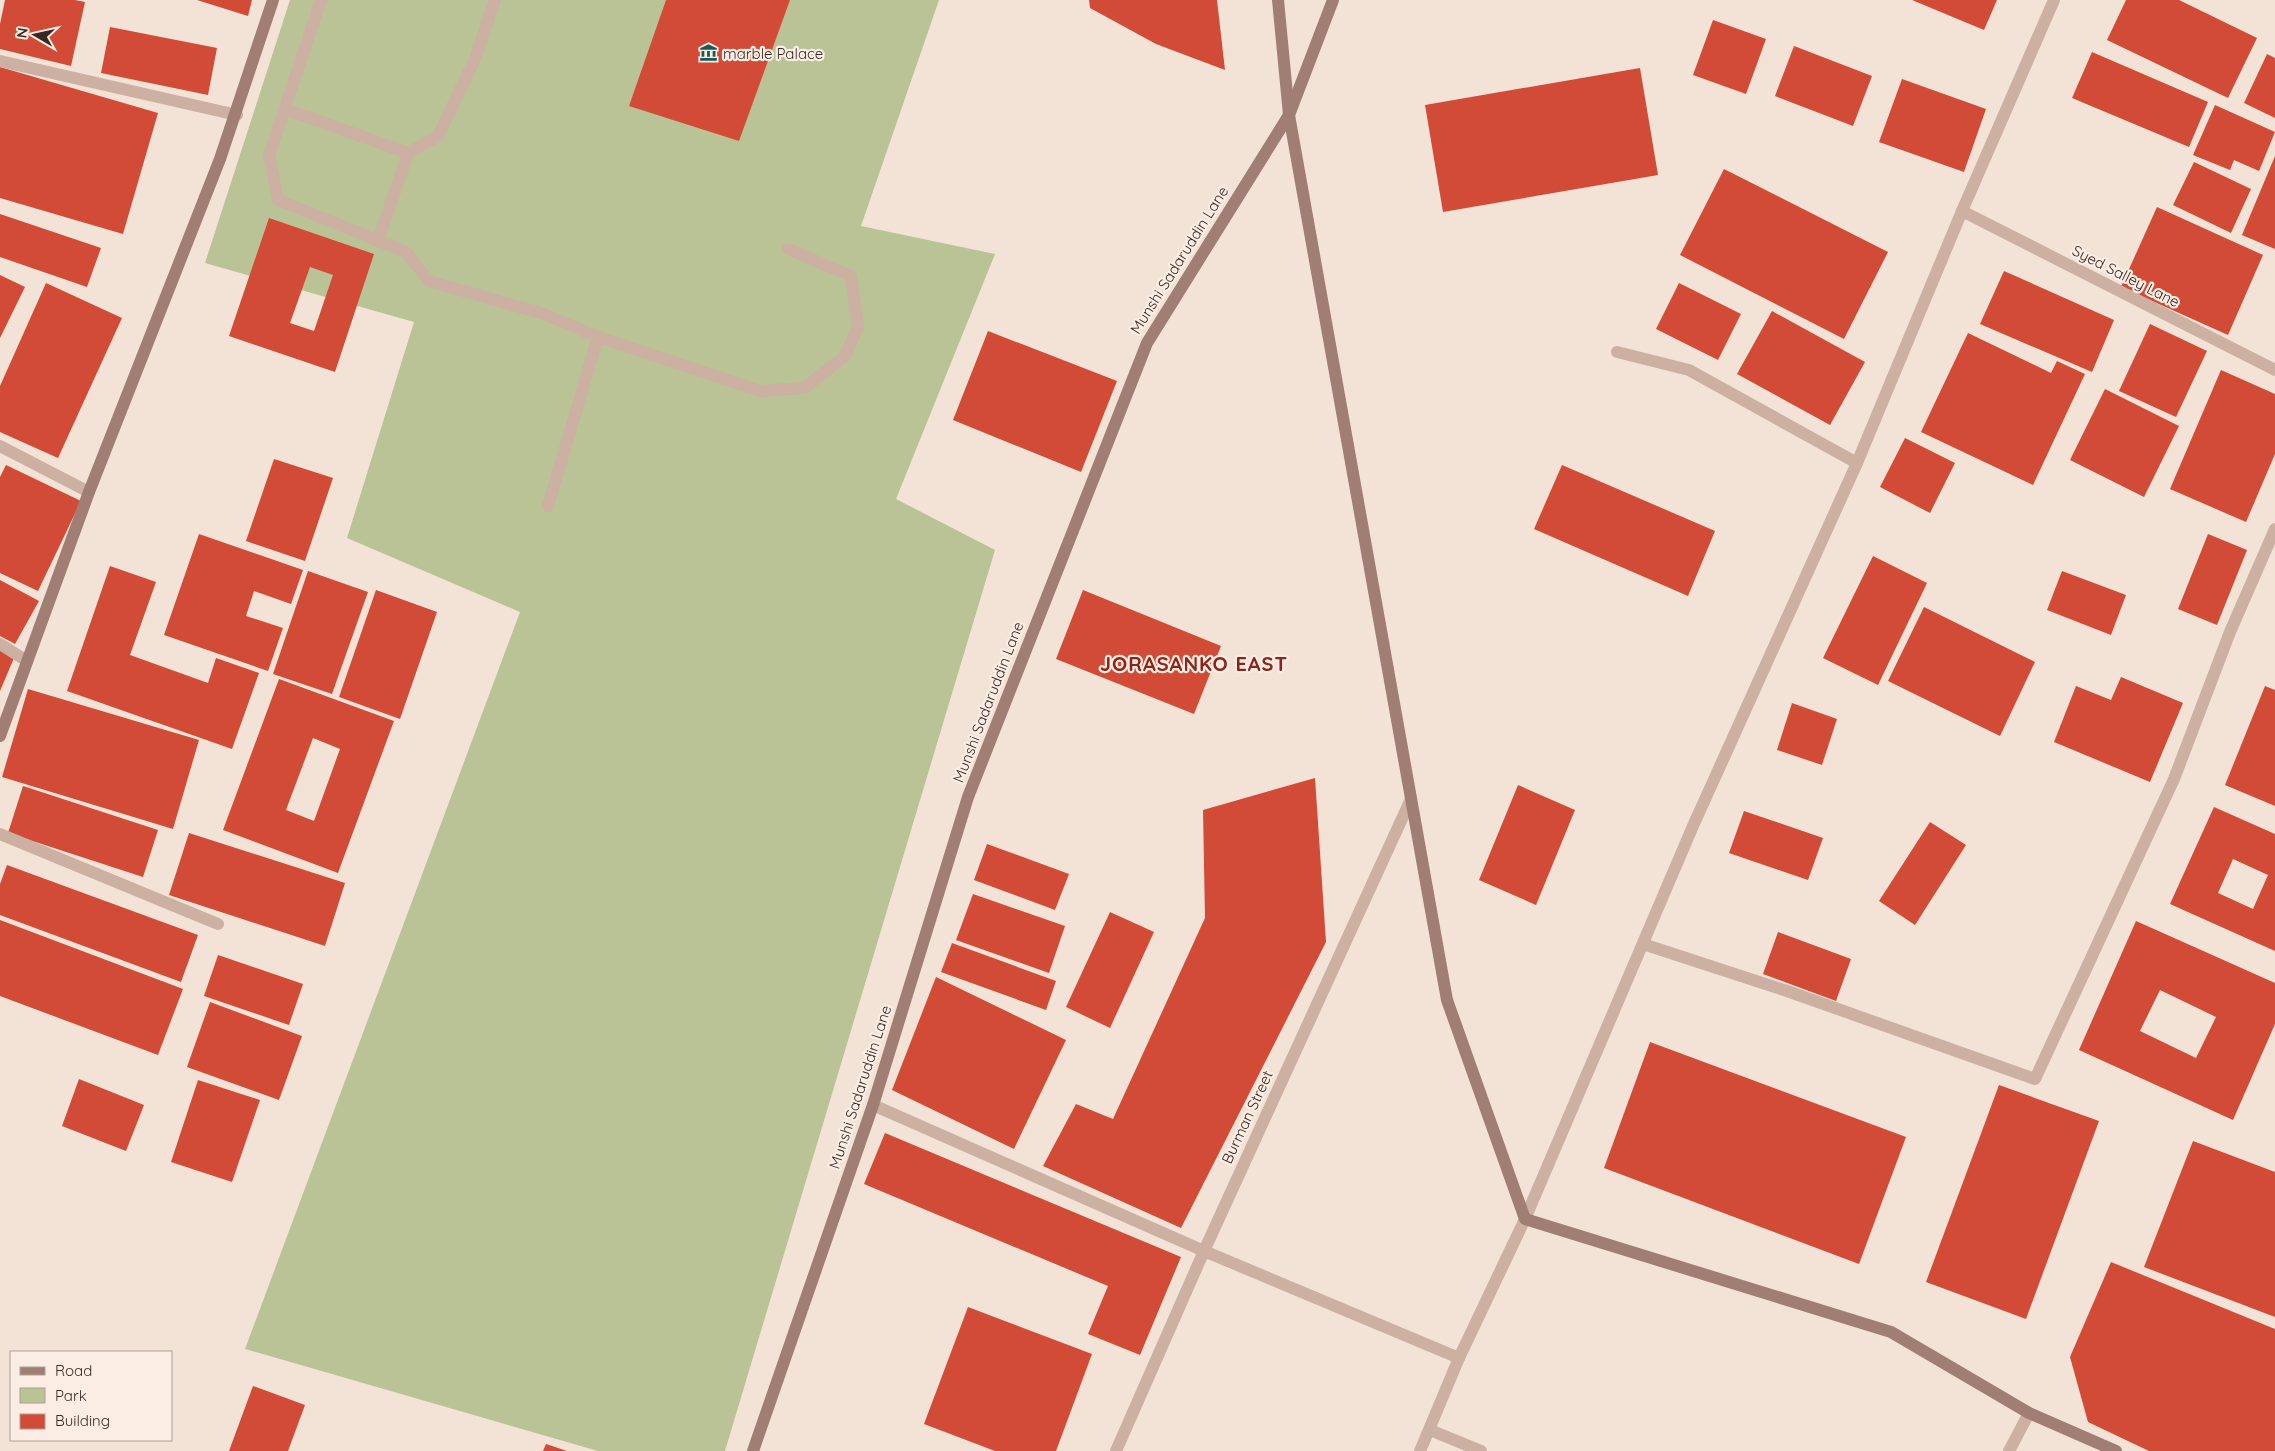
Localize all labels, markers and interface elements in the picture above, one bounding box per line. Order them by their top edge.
north arrow [10,10,60,60]
text: N [12,26,32,39]
museum icon: marble Palace [699,43,719,63]
place label: marble Palace [723,44,823,63]
street label: Munshi Sadaruddin Lane [1126,183,1232,337]
street label: Syed Salley Lane [2069,241,2183,311]
street label: Munshi Sadaruddin Lane [949,619,1027,785]
district label: JORASANKO EAST [1100,651,1288,676]
street label: Munshi Sadaruddin Lane [825,1003,895,1171]
street label: Burman Street [1217,1067,1277,1167]
legend [10,1351,172,1441]
text: Road [55,1361,92,1380]
text: Park [55,1386,87,1405]
text: Building [55,1411,110,1430]

